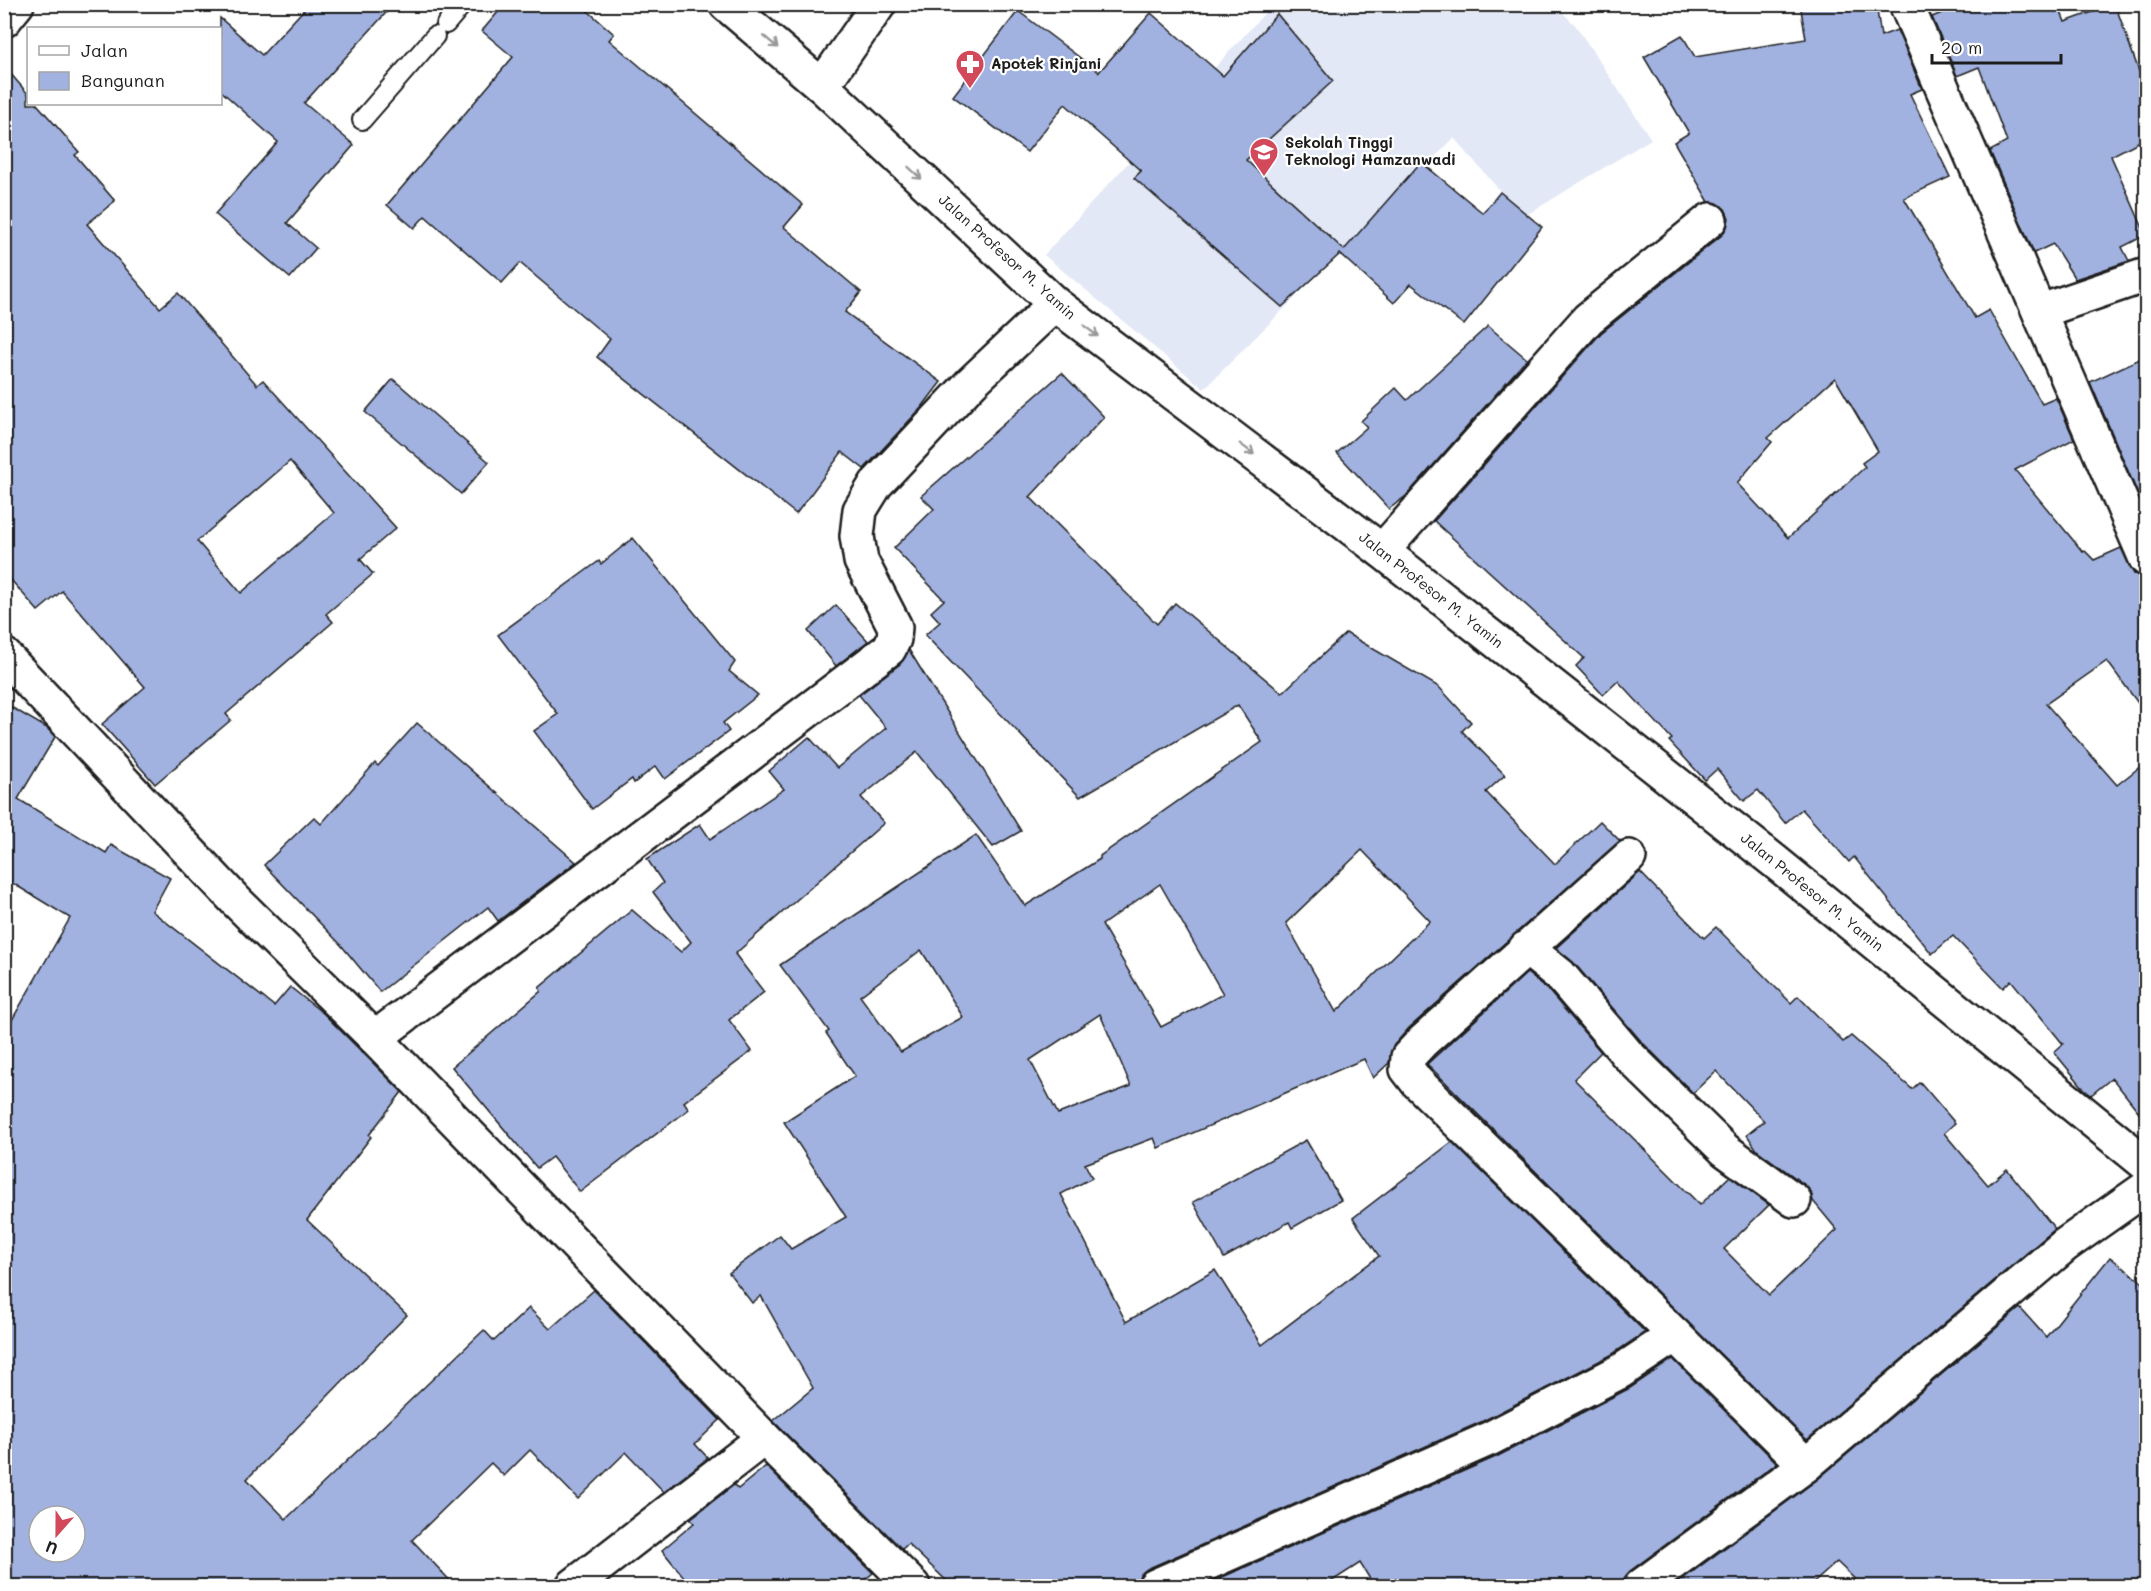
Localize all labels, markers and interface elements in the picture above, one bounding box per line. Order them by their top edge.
legend [27,27,222,105]
scale bar [1932,27,2061,65]
text: 20 m [1941,35,1982,59]
one-way arrow [763,36,779,49]
text: Jalan [81,38,128,62]
pharmacy icon: Apotek Rinjani [954,48,986,90]
place label: Apotek Rinjani [991,53,1102,73]
text: Bangunan [81,68,165,92]
place label: Sekolah Tinggi Teknologi Hamzanwadi [1285,132,1456,169]
school or university icon: Sekolah Tinggi Teknologi Hamzanwadi [1248,136,1280,178]
one-way arrow [907,166,922,180]
street label: Jalan Profesor M. Yamin [935,189,1081,323]
one-way arrow [1083,325,1099,338]
one-way arrow [1239,442,1255,455]
street label: Jalan Profesor M. Yamin [1355,526,1508,652]
street label: Jalan Profesor M. Yamin [1737,827,1888,955]
north arrow [27,1504,87,1564]
text: U [42,1537,60,1560]

